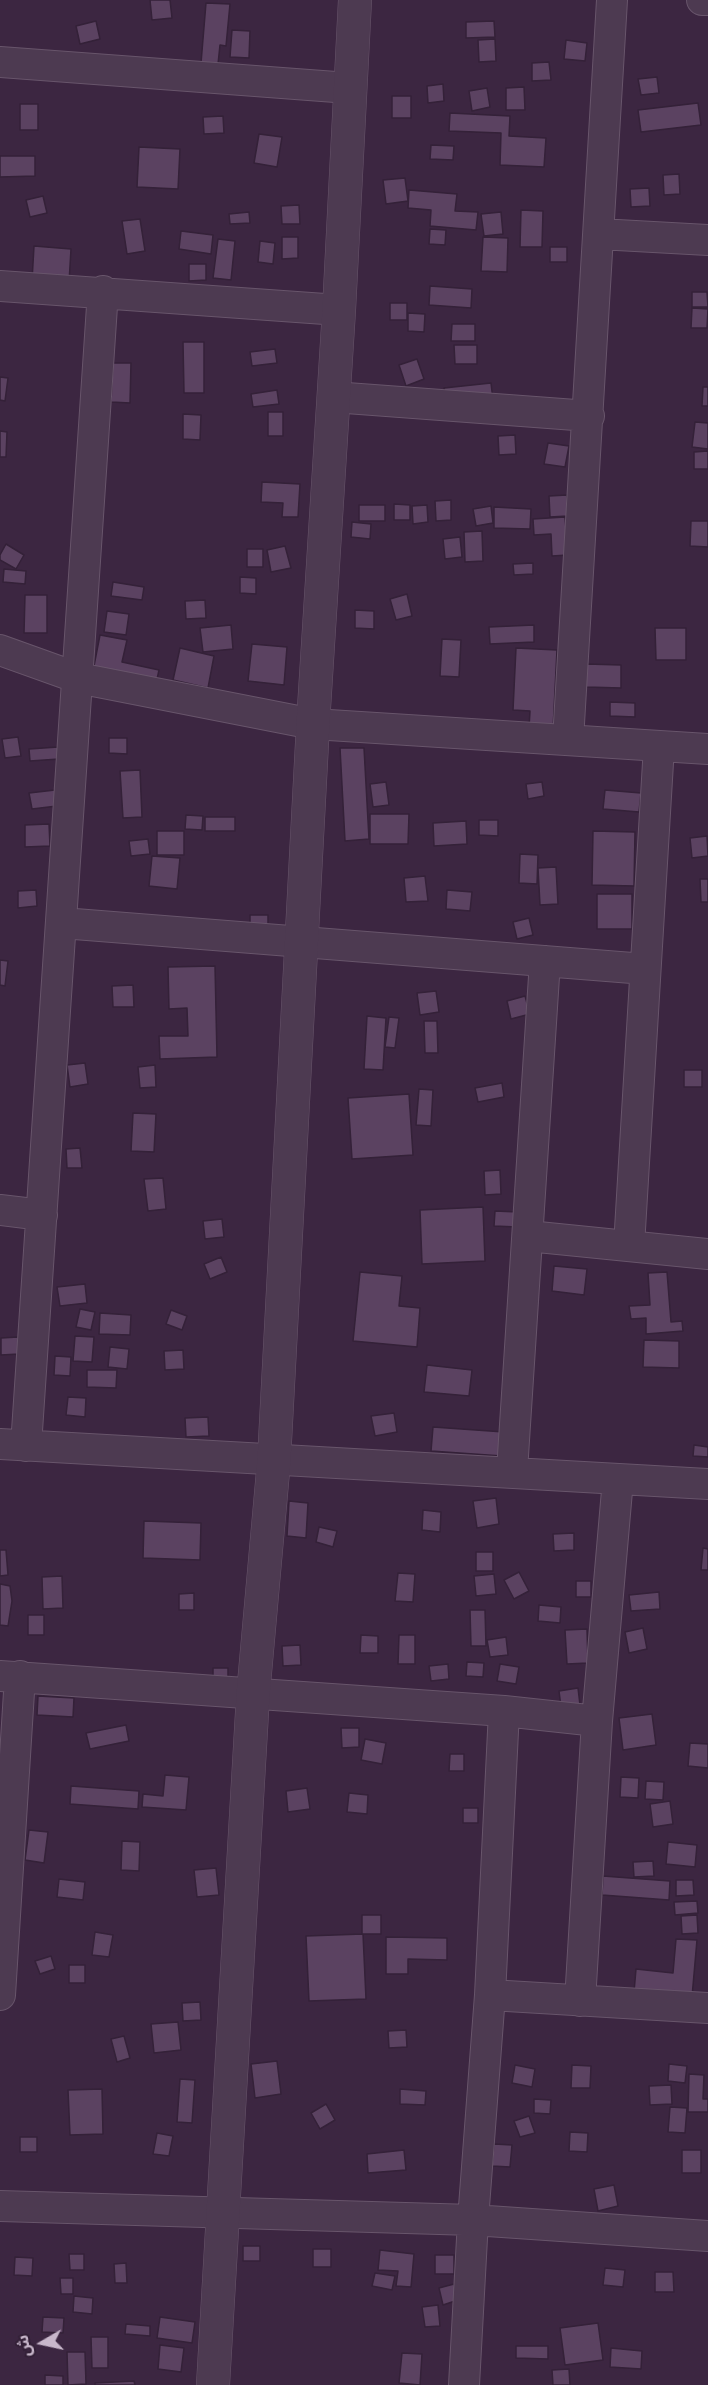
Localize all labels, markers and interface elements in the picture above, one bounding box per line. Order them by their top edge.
north arrow [12,2313,72,2373]
text: ش [13,2334,35,2358]

